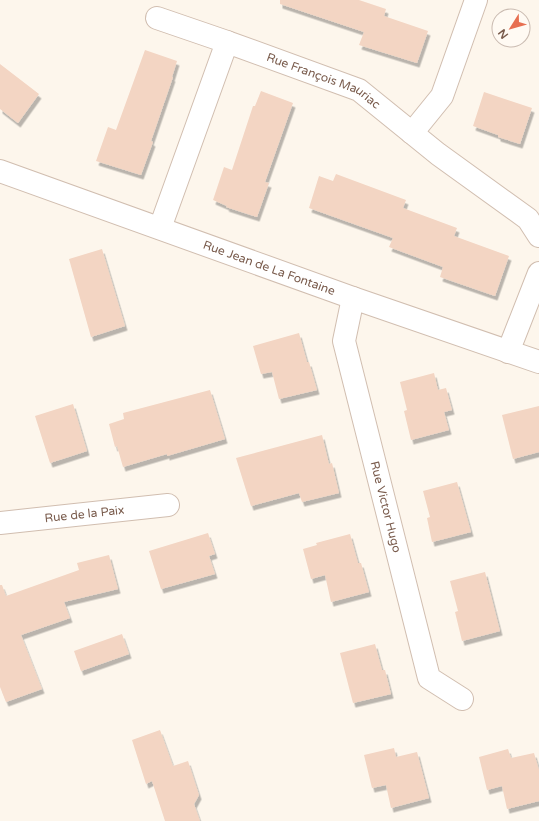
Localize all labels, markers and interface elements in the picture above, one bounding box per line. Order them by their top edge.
north arrow [491,8,531,48]
text: N [496,26,511,41]
street label: Rue François Mauriac [265,50,383,112]
street label: Rue Jean de La Fontaine [201,238,337,298]
street label: Rue Victor Hugo [368,460,404,554]
street label: Rue de la Paix [44,503,125,525]

